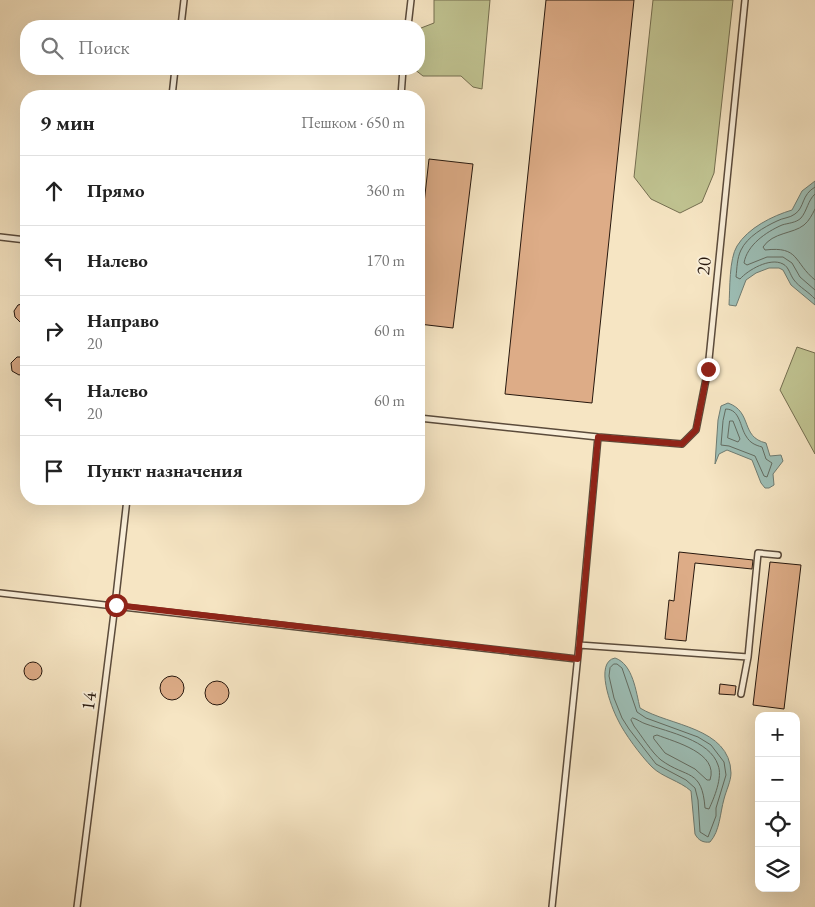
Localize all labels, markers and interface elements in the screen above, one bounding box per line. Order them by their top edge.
search box [20,20,425,75]
icon: search [38,34,66,62]
text: Поиск [78,35,130,60]
text: 9 мин [40,109,95,136]
text: Пешком · 650 m [301,112,405,133]
icon: ahead [40,177,68,205]
text: Прямо [87,178,145,203]
text: 360 m [366,180,405,201]
icon: left [40,247,68,275]
text: Налево [87,248,148,273]
text: 170 m [366,250,405,271]
street label: 20 [690,256,717,276]
text: Направо [87,308,159,333]
icon: right [40,317,68,345]
text: 60 m [374,320,405,341]
text: 20 [87,333,102,354]
route end [697,358,720,381]
text: Налево [87,378,148,403]
icon: left [40,387,68,415]
text: 60 m [374,390,405,411]
text: 20 [87,403,102,424]
icon: arrive [40,457,68,485]
text: Пункт назначения [87,458,243,483]
route start [105,594,128,617]
street label: 14 [75,690,102,712]
map controls [755,712,800,892]
button: + [755,712,800,757]
button: − [755,757,800,802]
button: locate [755,802,800,847]
button: layers [755,847,800,892]

